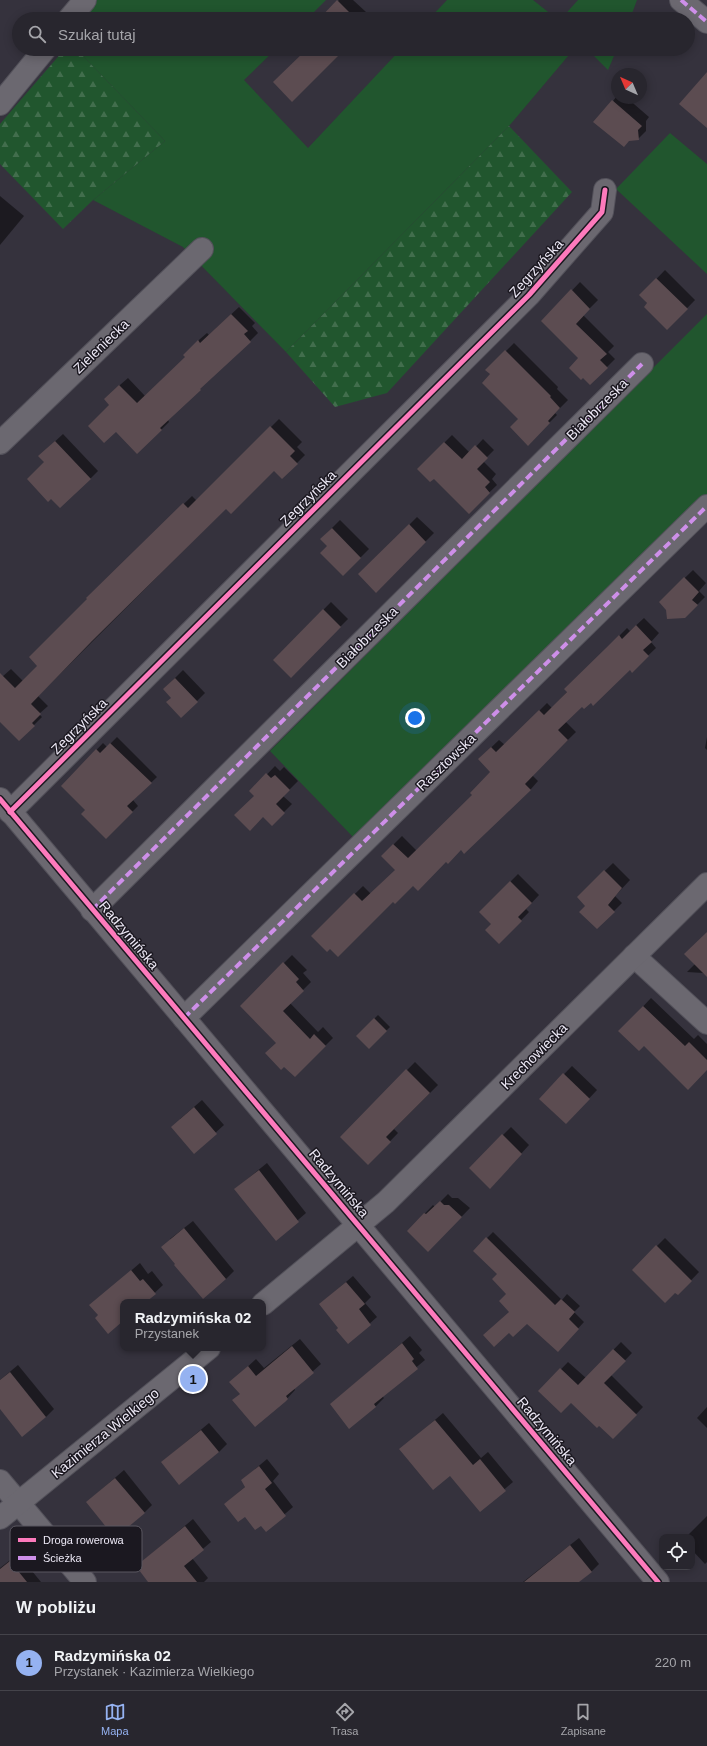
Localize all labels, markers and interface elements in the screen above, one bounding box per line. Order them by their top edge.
search box [12,12,695,56]
icon: search [26,23,48,45]
text: Szukaj tutaj [58,26,136,43]
north arrow [611,68,647,104]
street label: Zegrzyńska [506,236,566,300]
street label: Zieleniecka [70,316,132,376]
street label: Białobrzeska [563,375,631,443]
street label: Zegrzyńska [277,467,339,529]
street label: Białobrzeska [333,603,401,671]
street label: Zegrzyńska [48,695,110,757]
your location [405,708,425,728]
street label: Rasztowska [413,730,479,794]
street label: Radzymińska [96,898,162,972]
street label: Krechowiecka [498,1019,571,1092]
street label: Radzymińska [306,1146,372,1220]
popup [120,1299,266,1351]
text: Radzymińska 02 [135,1309,251,1326]
text: Przystanek [135,1326,199,1341]
pin: 1 [180,1364,206,1394]
street label: Kazimierza Wielkiego [48,1385,162,1481]
street label: Radzymińska [514,1394,580,1468]
legend [10,1526,142,1572]
text: Droga rowerowa [43,1534,125,1546]
map controls [659,1534,695,1570]
button: locate [659,1534,695,1570]
text: Ścieżka [43,1552,82,1564]
text: W pobliżu [16,1598,96,1617]
text: Radzymińska 02 [54,1647,171,1664]
text: 1 [25,1655,33,1670]
text: 220 m [655,1655,691,1670]
text: Przystanek · Kazimierza Wielkiego [54,1664,254,1679]
tab: Mapa [101,1701,129,1737]
tab: Trasa [331,1701,358,1737]
tab: Zapisane [561,1701,606,1737]

